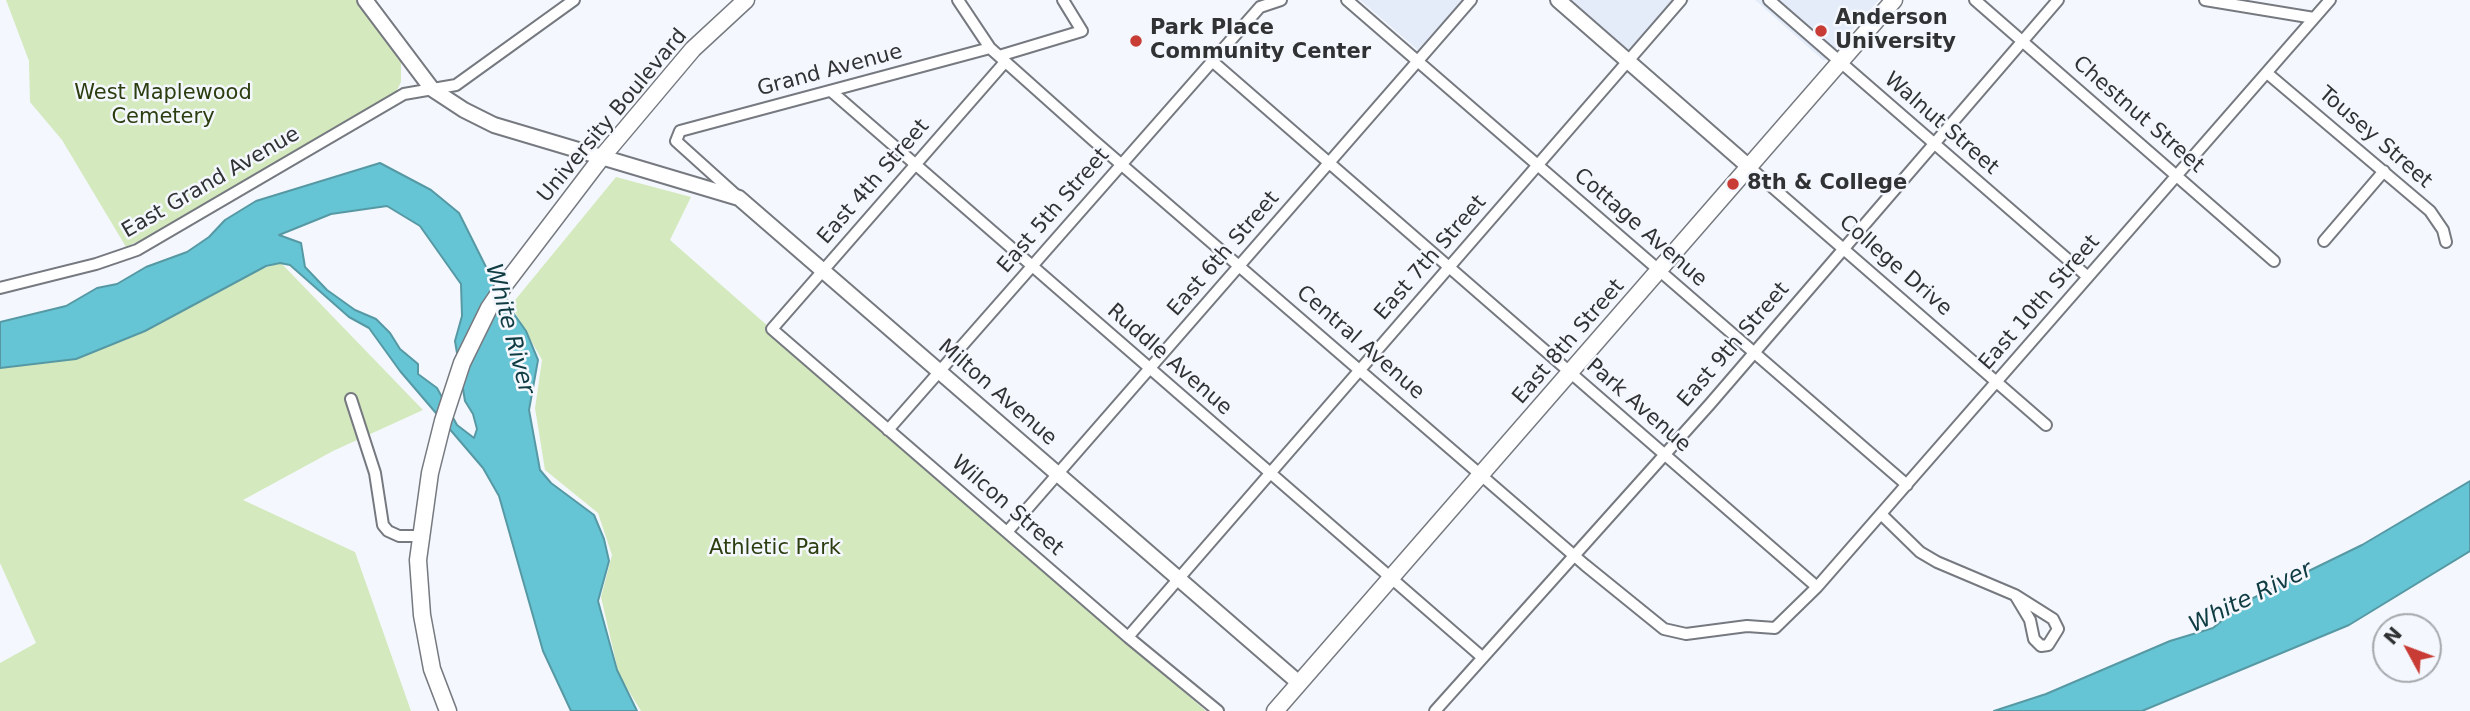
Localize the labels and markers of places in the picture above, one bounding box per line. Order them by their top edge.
place label: Anderson University [1835,6,1956,56]
place label: Park Place Community Center [1150,16,1371,66]
marker: Anderson University [1813,23,1829,39]
marker: Park Place Community Center [1128,33,1144,49]
place label: 8th & College [1747,171,1907,197]
marker: 8th & College [1725,176,1741,192]

